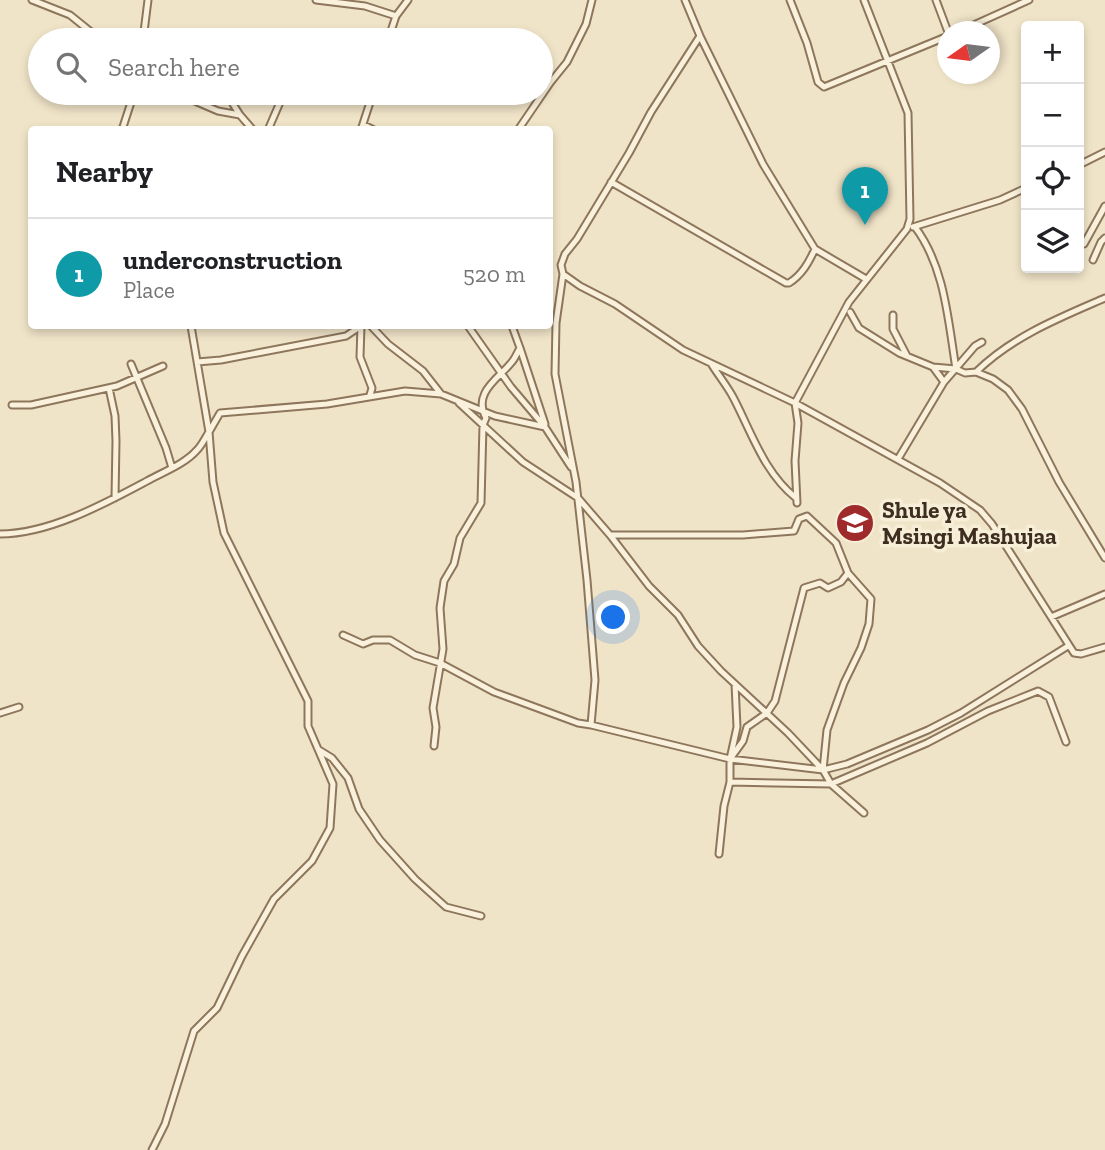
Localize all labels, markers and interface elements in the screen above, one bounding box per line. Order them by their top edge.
north arrow [937,21,1000,84]
map controls [1021,21,1084,273]
button: + [1021,21,1084,84]
search box [28,28,553,105]
icon: search [52,48,90,86]
text: Search here [108,51,240,83]
button: − [1021,84,1084,147]
button: locate [1021,147,1084,210]
text: Nearby [56,154,153,190]
pin: 1 [842,167,888,225]
button: layers [1021,210,1084,273]
text: underconstruction [123,244,342,276]
text: 1 [74,260,84,288]
text: 520 m [463,260,525,288]
text: Place [123,276,175,304]
place label: Shule ya Msingi Mashujaa [882,496,1057,550]
school or university icon: Shule ya Msingi Mashujaa [834,502,876,544]
your location [596,600,630,634]

